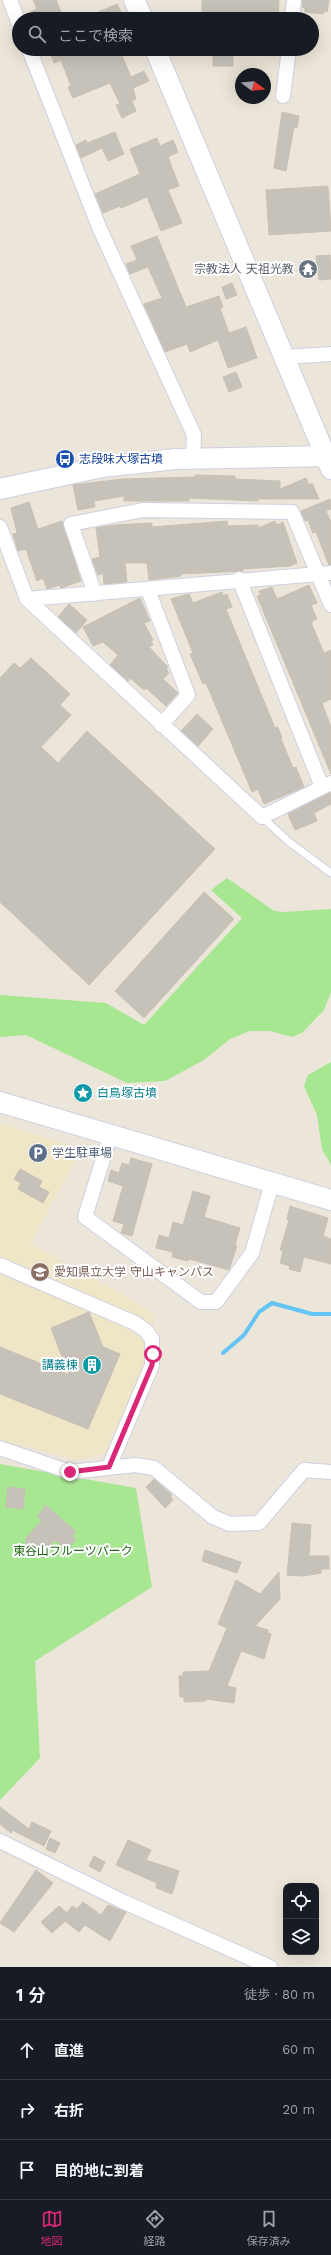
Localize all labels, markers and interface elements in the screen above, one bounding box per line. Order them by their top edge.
search box [12,12,319,56]
icon: search [26,23,48,45]
text: ここで検索 [58,27,133,45]
north arrow [235,68,271,104]
temple icon: 宗教法人 天祖光教 [297,258,319,280]
place label: 宗教法人 天祖光教 [194,262,294,276]
bus stop icon: 志段味大塚古墳 [54,448,76,470]
place label: 志段味大塚古墳 [79,452,163,466]
place icon: 白鳥塚古墳 [72,1082,94,1104]
place label: 白鳥塚古墳 [97,1086,157,1100]
parking icon: 学生駐車場 [27,1142,49,1164]
place label: 学生駐車場 [52,1146,112,1160]
school or university icon: 愛知県立大学 守山キャンパス [29,1261,51,1283]
place label: 愛知県立大学 守山キャンパス [54,1265,214,1279]
route start [144,1345,162,1363]
building icon: 講義棟 [81,1354,103,1376]
place label: 講義棟 [42,1358,78,1372]
route end [61,1463,79,1481]
park label: 東谷山フルーツパーク [13,1544,133,1558]
map controls [283,1883,319,1955]
button: locate [283,1883,319,1919]
button: layers [283,1919,319,1955]
text: 1 分 [16,1985,45,2005]
text: 徒歩 · 80 m [244,1987,315,2002]
icon: ahead [16,2039,38,2061]
text: 直進 [54,2042,84,2060]
text: 60 m [282,2042,315,2057]
icon: right [16,2099,38,2121]
text: 右折 [54,2102,84,2120]
text: 20 m [283,2102,315,2117]
icon: arrive [16,2159,38,2181]
text: 目的地に到着 [54,2162,144,2180]
tab: 地図 [41,2208,63,2248]
tab: 経路 [144,2208,166,2248]
tab: 保存済み [247,2208,291,2248]

